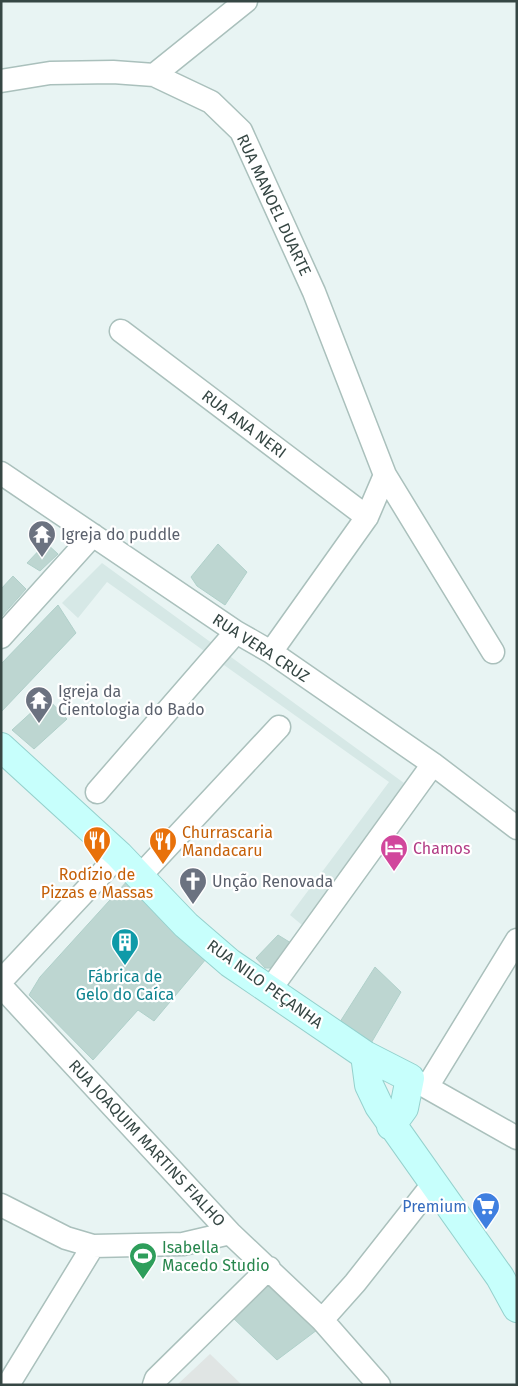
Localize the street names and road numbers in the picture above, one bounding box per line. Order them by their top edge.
street label: RUA MANOEL DUARTE [233,131,315,279]
street label: RUA ANA NERI [198,386,290,462]
street label: RUA VERA CRUZ [209,610,313,686]
street label: RUA NILO PEÇANHA [203,936,327,1034]
street label: RUA JOAQUIM MARTINS FIALHO [65,1056,229,1230]

